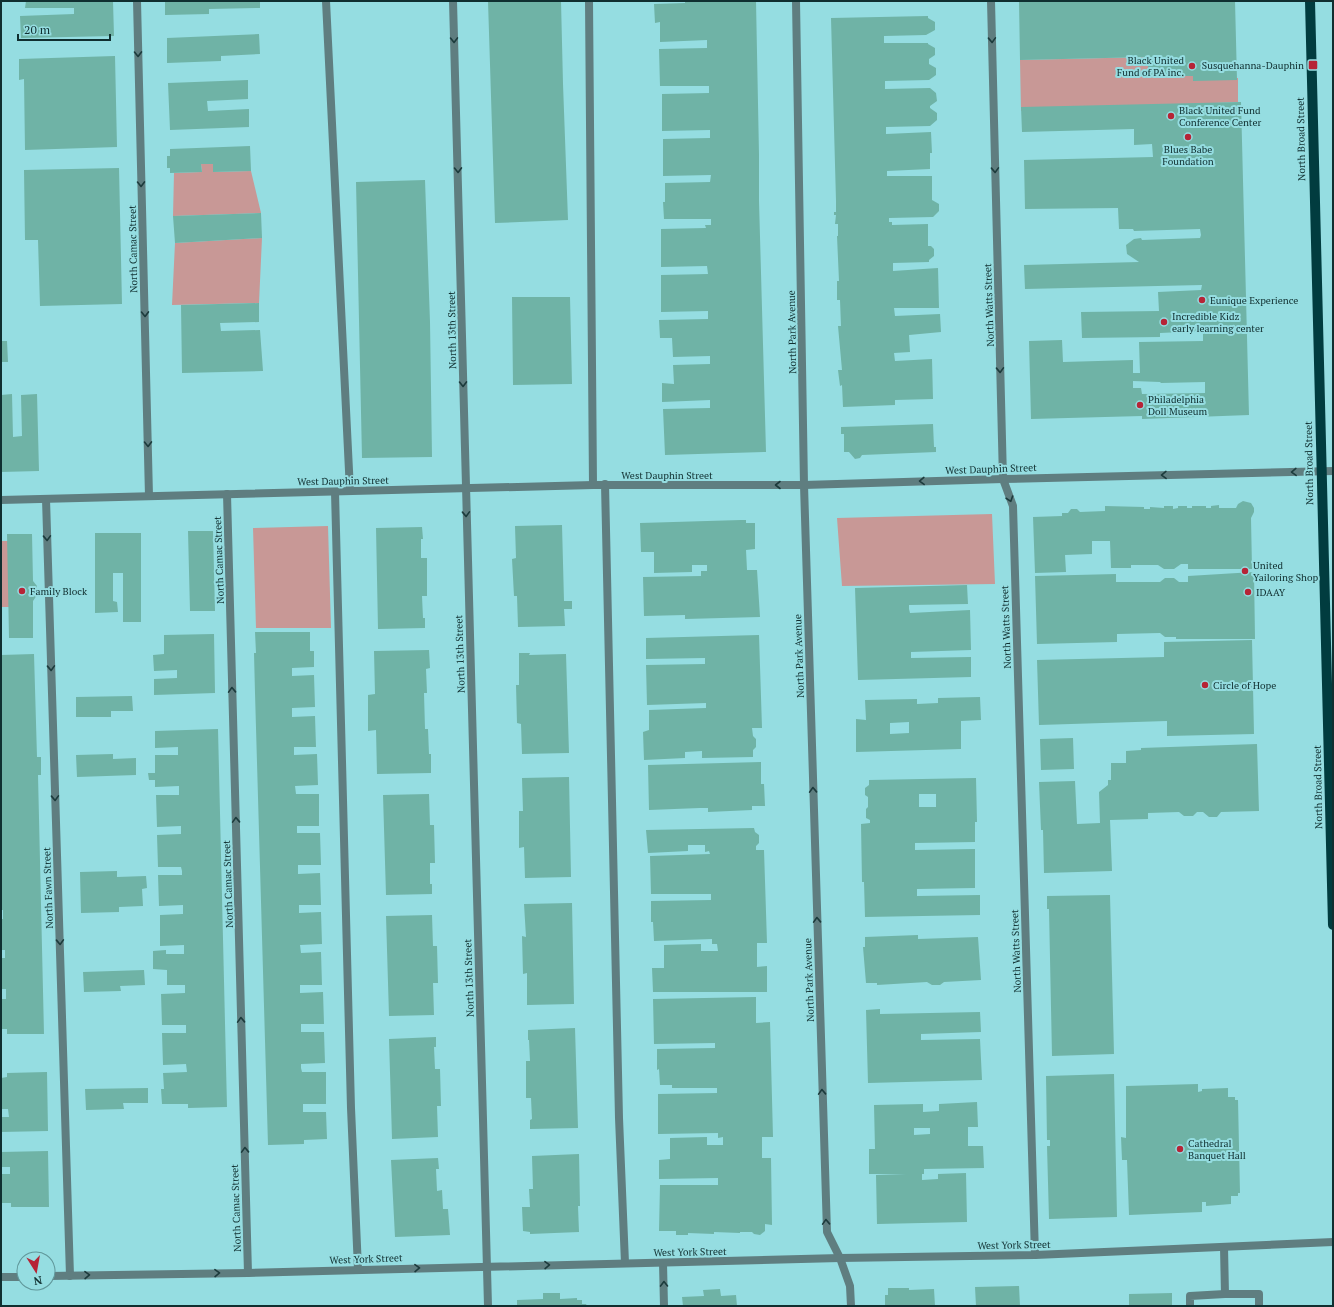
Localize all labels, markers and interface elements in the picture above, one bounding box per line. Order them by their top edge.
scale bar [18,16,110,42]
text: 20 m [24,22,51,37]
one-way arrow [450,37,458,43]
one-way arrow [988,37,996,43]
one-way arrow [134,51,143,57]
place label: Black United Fund of PA inc. [1117,54,1184,79]
place label: Susquehanna-Dauphin [1202,59,1304,72]
marker: Susquehanna-Dauphin [1307,59,1319,71]
marker: Black United Fund of PA inc. [1187,61,1197,71]
street label: North Broad Street [1294,97,1308,181]
place label: Black United Fund Conference Center [1179,104,1262,129]
marker: Black United Fund Conference Center [1166,111,1176,121]
marker: Blues Babe Foundation [1183,132,1193,142]
place label: Blues Babe Foundation [1162,143,1214,168]
one-way arrow [453,167,462,173]
one-way arrow [991,167,999,173]
one-way arrow [137,181,146,187]
street label: North Camac Street [126,205,140,293]
street label: North Watts Street [981,263,997,347]
street label: North Park Avenue [785,290,799,374]
street label: North 13th Street [445,291,459,369]
place label: Eunique Experience [1210,294,1298,307]
marker: Eunique Experience [1197,295,1207,305]
place label: Incredible Kidz early learning center [1172,310,1264,335]
one-way arrow [140,311,149,317]
marker: Incredible Kidz early learning center [1159,317,1169,327]
one-way arrow [996,367,1005,373]
one-way arrow [459,381,467,387]
place label: Philadelphia Doll Museum [1148,393,1208,418]
marker: Philadelphia Doll Museum [1135,400,1145,410]
street label: North Broad Street [1302,421,1316,505]
one-way arrow [144,441,152,447]
street label: West Dauphin Street [945,461,1037,477]
one-way arrow [1291,468,1297,476]
street label: West Dauphin Street [621,469,713,482]
one-way arrow [1161,471,1167,479]
street label: West Dauphin Street [297,474,389,488]
one-way arrow [919,477,925,486]
one-way arrow [775,481,781,489]
one-way arrow [1006,495,1014,502]
one-way arrow [462,511,471,517]
street label: North Camac Street [211,516,227,604]
one-way arrow [43,535,51,541]
place label: United Yailoring Shop [1253,559,1318,584]
marker: United Yailoring Shop [1240,566,1250,576]
place label: Family Block [30,585,88,598]
street label: North Watts Street [998,585,1014,669]
marker: Family Block [17,586,27,596]
place label: IDAAY [1256,586,1286,599]
marker: IDAAY [1243,587,1253,597]
street label: North 13th Street [452,614,468,693]
street label: North Park Avenue [791,614,807,698]
one-way arrow [47,665,55,671]
place label: Circle of Hope [1213,679,1276,692]
marker: Circle of Hope [1200,680,1210,690]
one-way arrow [228,687,237,693]
street label: North Broad Street [1311,745,1325,829]
one-way arrow [809,787,817,793]
one-way arrow [51,795,59,801]
one-way arrow [232,817,240,823]
street label: North Camac Street [220,840,236,928]
street label: North Fawn Street [40,847,56,929]
street label: North Watts Street [1008,909,1024,993]
one-way arrow [813,917,821,923]
street label: North 13th Street [461,938,477,1017]
street label: North Park Avenue [801,938,817,1022]
one-way arrow [55,939,64,945]
one-way arrow [237,1017,245,1023]
one-way arrow [818,1089,827,1095]
place label: Cathedral Banquet Hall [1188,1137,1246,1162]
marker: Cathedral Banquet Hall [1175,1144,1185,1154]
one-way arrow [240,1147,249,1153]
street label: North Camac Street [228,1164,244,1252]
one-way arrow [822,1219,831,1225]
street label: West York Street [977,1238,1051,1252]
street label: West York Street [653,1245,727,1259]
north arrow [16,1251,56,1291]
street label: West York Street [329,1251,403,1267]
one-way arrow [544,1261,550,1269]
one-way arrow [414,1263,420,1272]
one-way arrow [214,1269,220,1277]
one-way arrow [84,1271,90,1279]
text: N [32,1273,43,1289]
one-way arrow [660,1281,668,1287]

